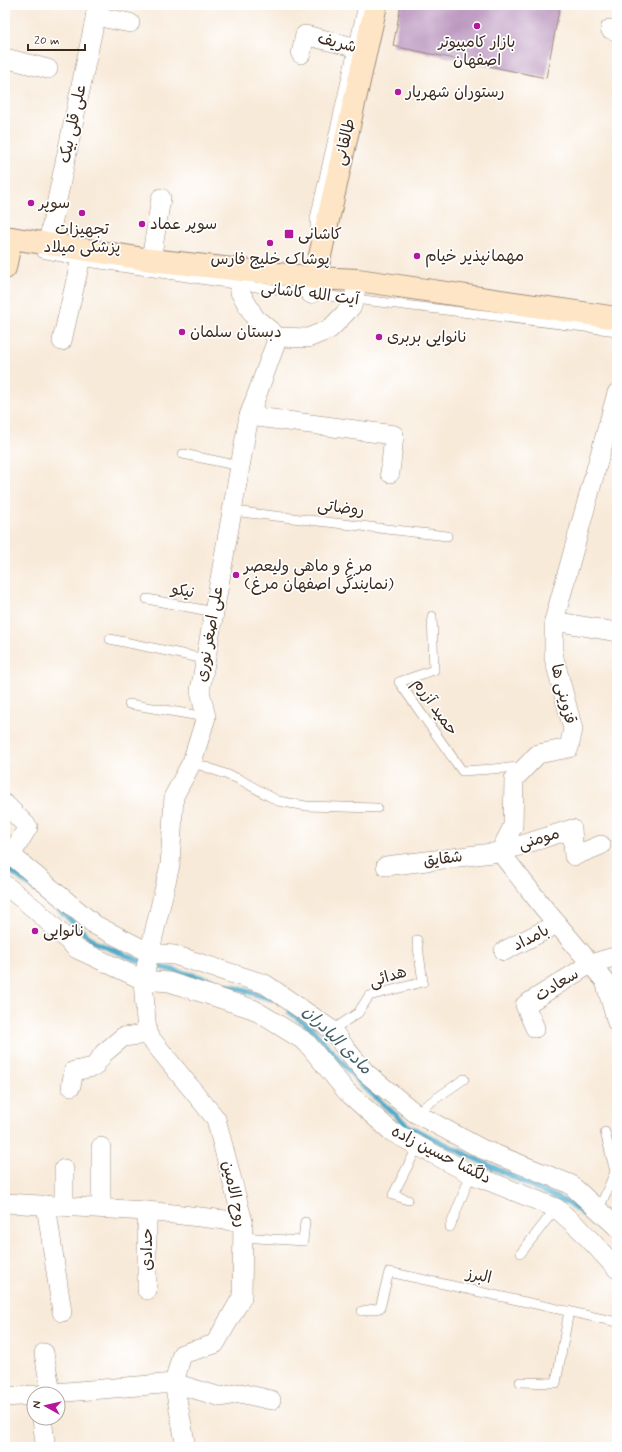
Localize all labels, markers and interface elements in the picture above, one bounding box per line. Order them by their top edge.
marker: بازار کامپیوتر اصفهان [472,21,482,31]
scale bar [28,26,85,52]
street label: شریف [315,28,359,58]
place label: بازار کامپیوتر اصفهان [436,32,516,71]
text: 20 m [34,33,60,49]
place label: رستوران شهریار [404,82,505,103]
street label: علی قلی بیک [54,83,92,165]
marker: رستوران شهریار [393,87,403,97]
street label: طالقانی [329,116,361,168]
place label: سوپر [37,193,70,214]
marker: سوپر [26,198,36,208]
marker: تجهیزات پزشکی میلاد [77,208,87,218]
place label: سوپر عماد [150,214,217,235]
place label: تجهیزات پزشکی میلاد [44,219,120,258]
marker: سوپر عماد [137,219,147,229]
place label: کاشانی [298,224,342,245]
marker: کاشانی [283,228,295,240]
marker: پوشاک خلیج فارس [265,238,275,248]
place label: مهمانپذیر خیام [425,246,524,268]
place label: پوشاک خلیج فارس [210,249,330,270]
marker: مهمانپذیر خیام [412,251,422,261]
street label: آیت الله کاشانی [260,278,361,311]
place label: دبستان سلمان [190,322,282,343]
marker: دبستان سلمان [177,327,187,337]
place label: نانوایی بربری [387,327,467,348]
marker: نانوایی بربری [374,332,384,342]
street label: روضاتی [316,495,366,521]
place label: مرغ و ماهی ولیعصر (نمایندگی اصفهان مرغ) [242,556,394,595]
marker: مرغ و ماهی ولیعصر (نمایندگی اصفهان مرغ) [231,570,241,580]
street label: نیکو [168,578,196,603]
street label: علی اصغر نوری [191,585,229,683]
street label: قزوینی ها [545,662,581,726]
street label: حمید آزرم [407,674,463,741]
street label: مومنی [516,823,562,855]
street label: شقایق [422,846,464,872]
street label: بامداد [509,920,553,956]
place label: نانوایی [43,921,85,942]
marker: نانوایی [30,926,40,936]
street label: هدائی [367,961,409,993]
street label: سعادت [531,963,583,1007]
water label: مادی الیادران [298,1001,376,1079]
street label: دلگشا حسین زاده [387,1121,495,1189]
street label: روح الامین [217,1159,251,1229]
street label: حدادی [137,1229,158,1271]
street label: البرز [463,1263,494,1289]
north arrow [26,1386,66,1426]
text: N [30,1400,45,1409]

